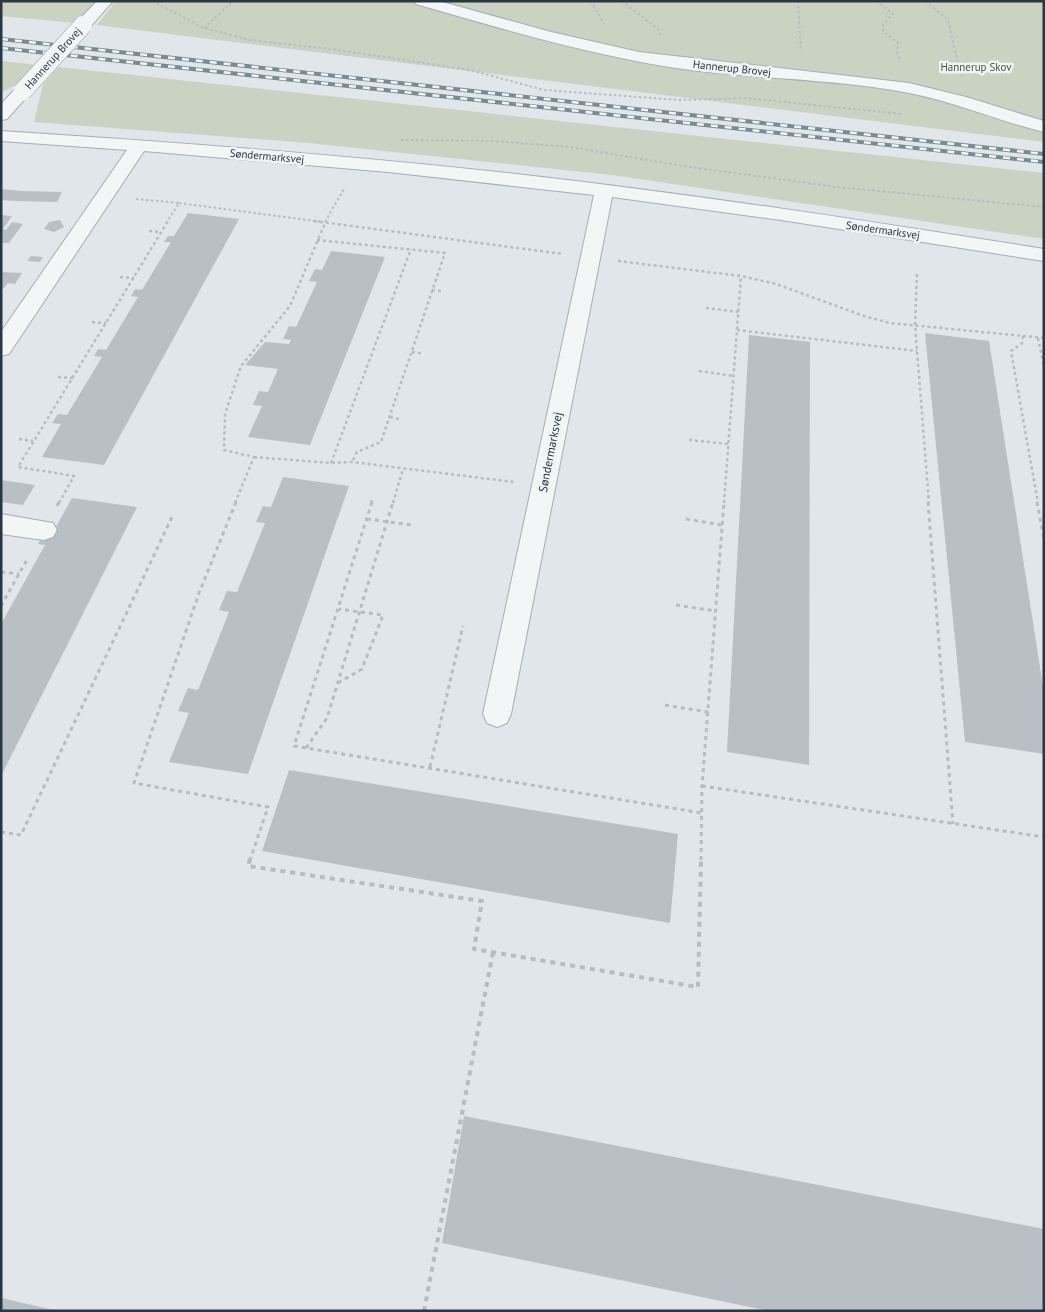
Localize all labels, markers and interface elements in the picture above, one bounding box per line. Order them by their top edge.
street label: Hannerup Brovej [21,24,85,92]
street label: Hannerup Brovej [692,57,772,79]
park label: Hannerup Skov [940,60,1012,74]
street label: Søndermarksvej [229,146,305,166]
street label: Søndermarksvej [845,218,921,242]
street label: Søndermarksvej [535,411,565,493]

